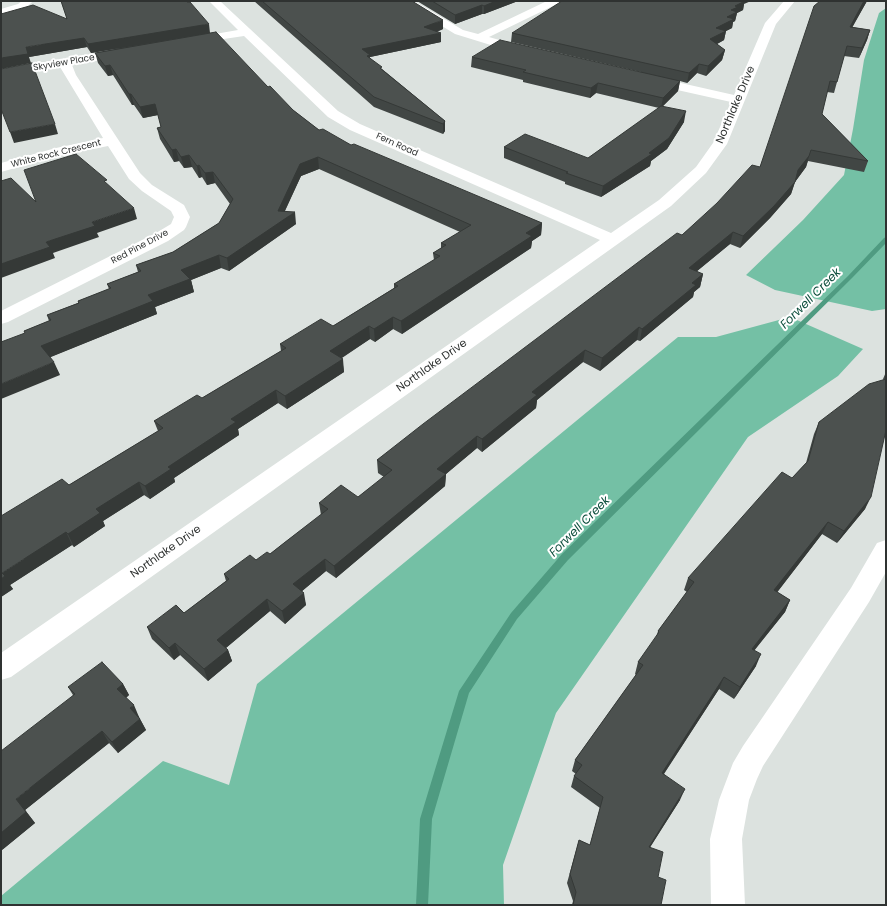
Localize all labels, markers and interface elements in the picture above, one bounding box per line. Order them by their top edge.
street label: Skyview Place [32,52,96,74]
street label: Northlake Drive [714,64,758,146]
street label: Fern Road [374,131,420,159]
street label: White Rock Crescent [10,138,102,170]
street label: Red Pine Drive [110,227,170,267]
water label: Forwell Creek [778,266,844,332]
street label: Northlake Drive [394,337,470,395]
water label: Forwell Creek [547,494,613,560]
street label: Northlake Drive [128,523,204,581]

